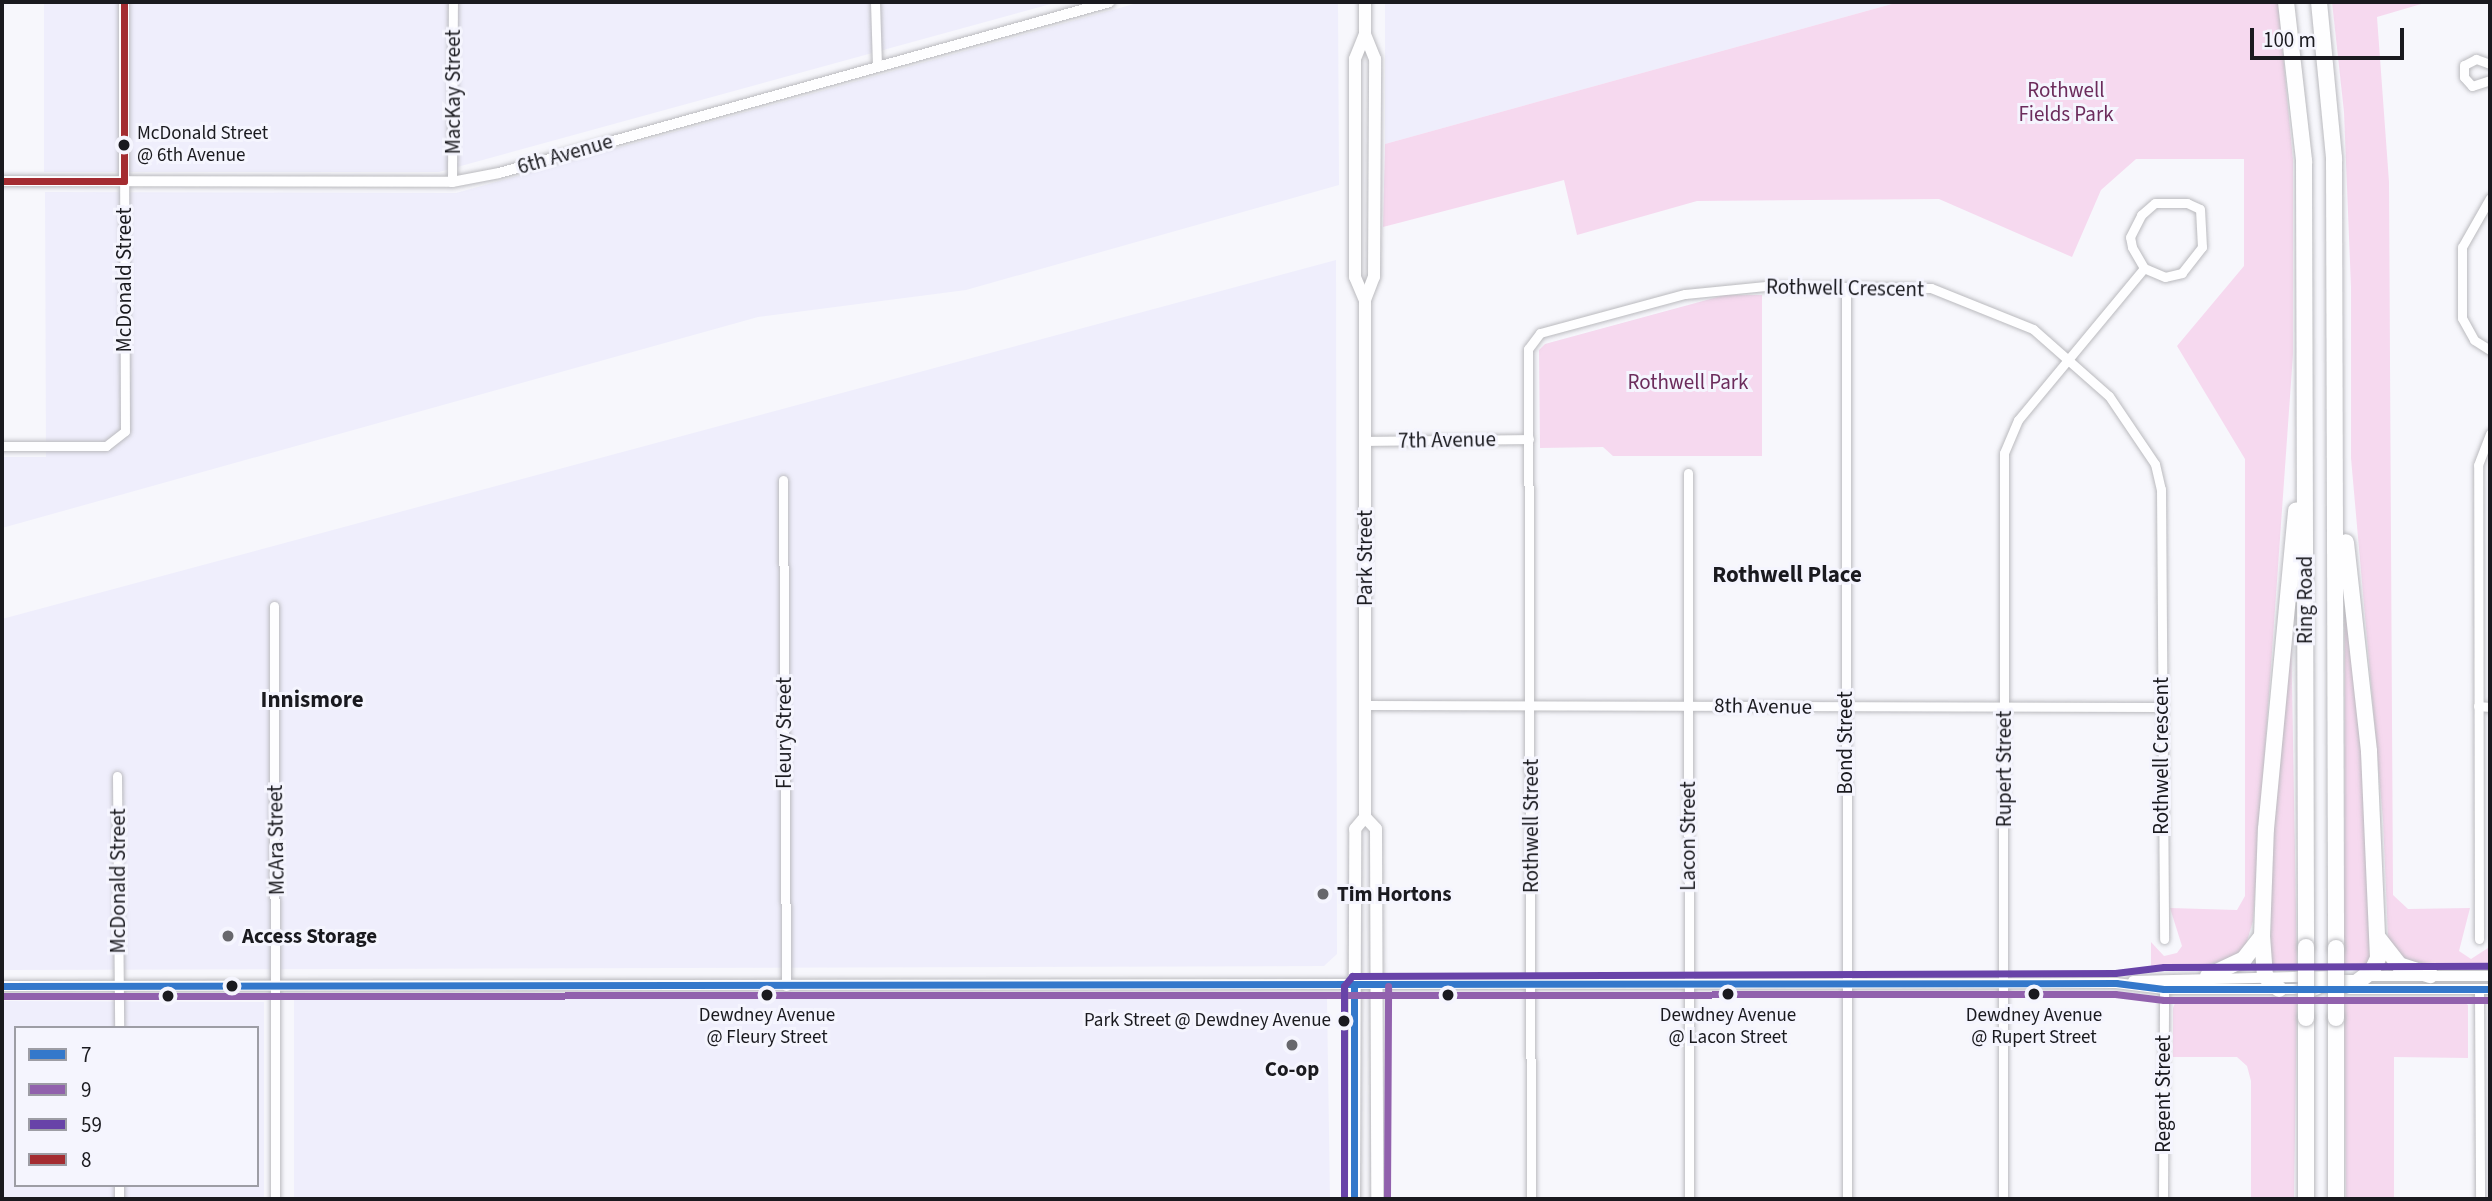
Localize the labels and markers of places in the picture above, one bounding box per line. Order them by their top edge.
place label: McDonald Street @ 6th Avenue [137,123,268,167]
marker: McDonald Street @ 6th Avenue [117,138,131,152]
place label: Tim Hortons [1337,881,1451,907]
marker: Tim Hortons [1315,886,1331,902]
place label: Access Storage [242,923,377,949]
marker: Access Storage [220,928,236,944]
unlabelled marker [225,979,239,993]
marker: Dewdney Avenue @ Lacon Street [1721,987,1735,1001]
marker: Dewdney Avenue @ Rupert Street [2027,987,2041,1001]
marker: Dewdney Avenue @ Fleury Street [760,988,774,1002]
unlabelled marker [1441,988,1455,1002]
unlabelled marker [161,989,175,1003]
place label: Dewdney Avenue @ Fleury Street [699,1005,835,1049]
place label: Dewdney Avenue @ Lacon Street [1660,1005,1796,1049]
place label: Dewdney Avenue @ Rupert Street [1966,1005,2102,1049]
place label: Park Street @ Dewdney Avenue [1084,1010,1331,1032]
marker: Park Street @ Dewdney Avenue [1337,1014,1351,1028]
marker: Co-op [1284,1037,1300,1053]
place label: Co-op [1265,1056,1319,1082]

